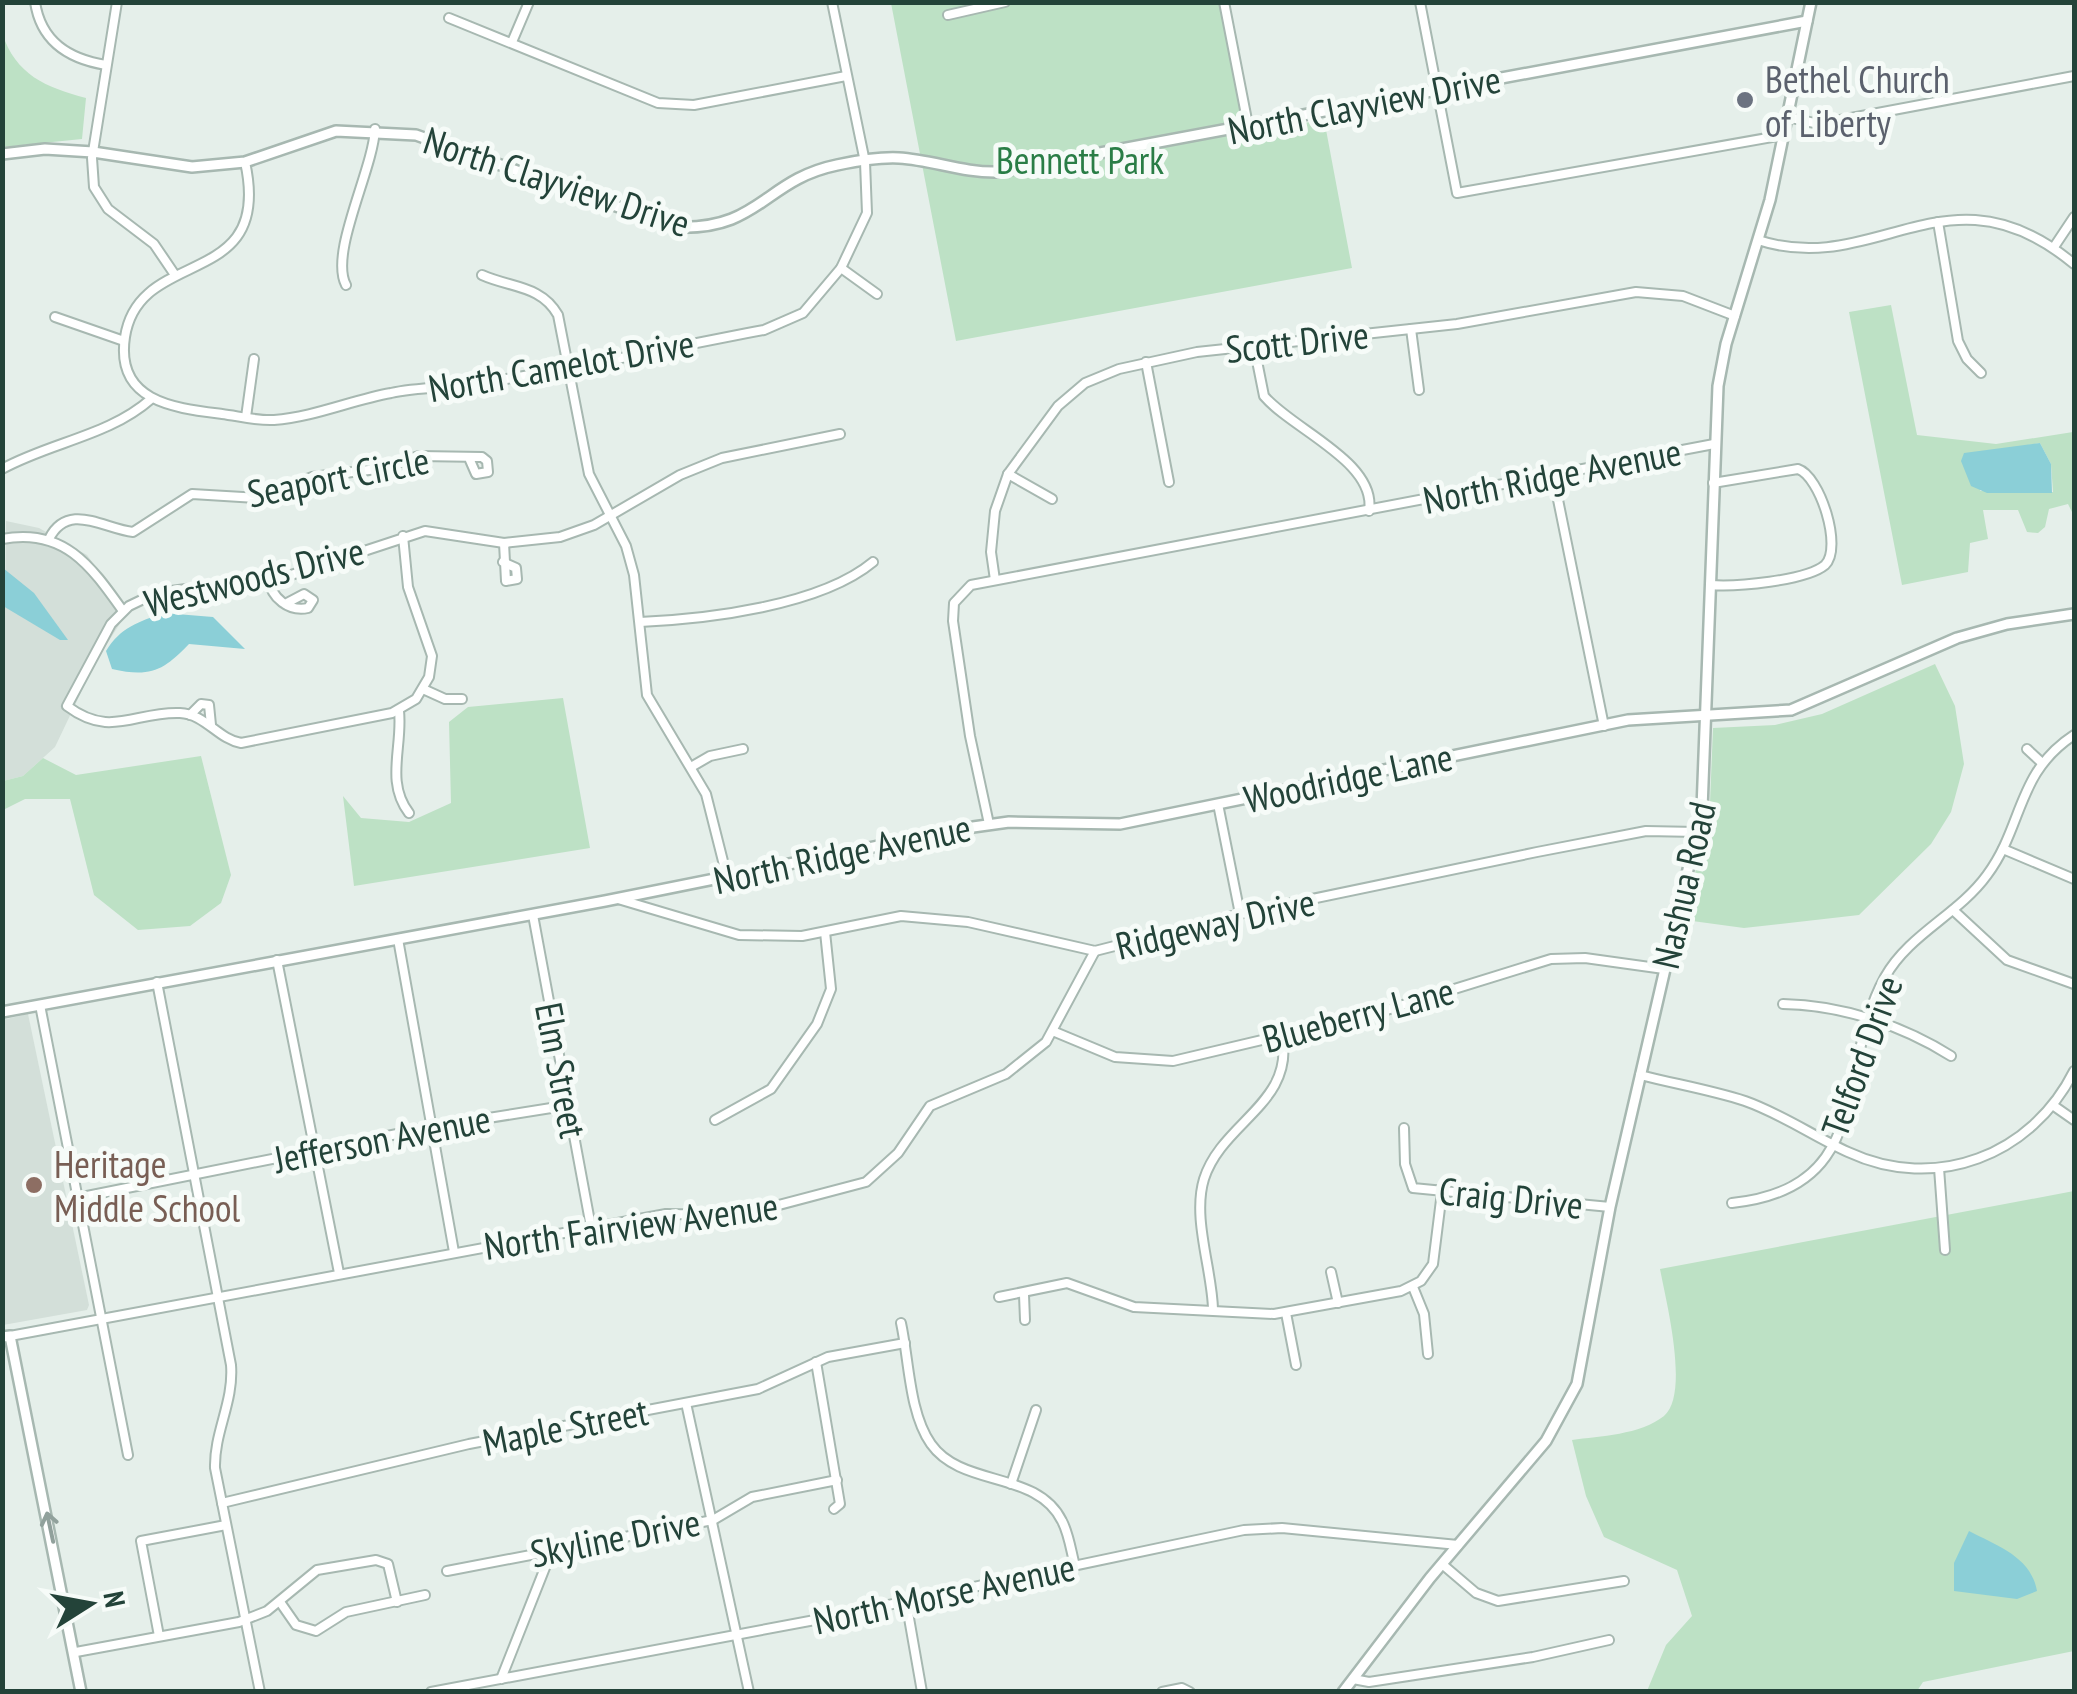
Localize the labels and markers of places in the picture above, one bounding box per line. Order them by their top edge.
place label: Bethel Church of Liberty [1765,54,1950,147]
marker: Bethel Church of Liberty [1734,89,1756,111]
place label: Heritage Middle School [54,1139,240,1232]
marker: Heritage Middle School [23,1174,45,1196]

